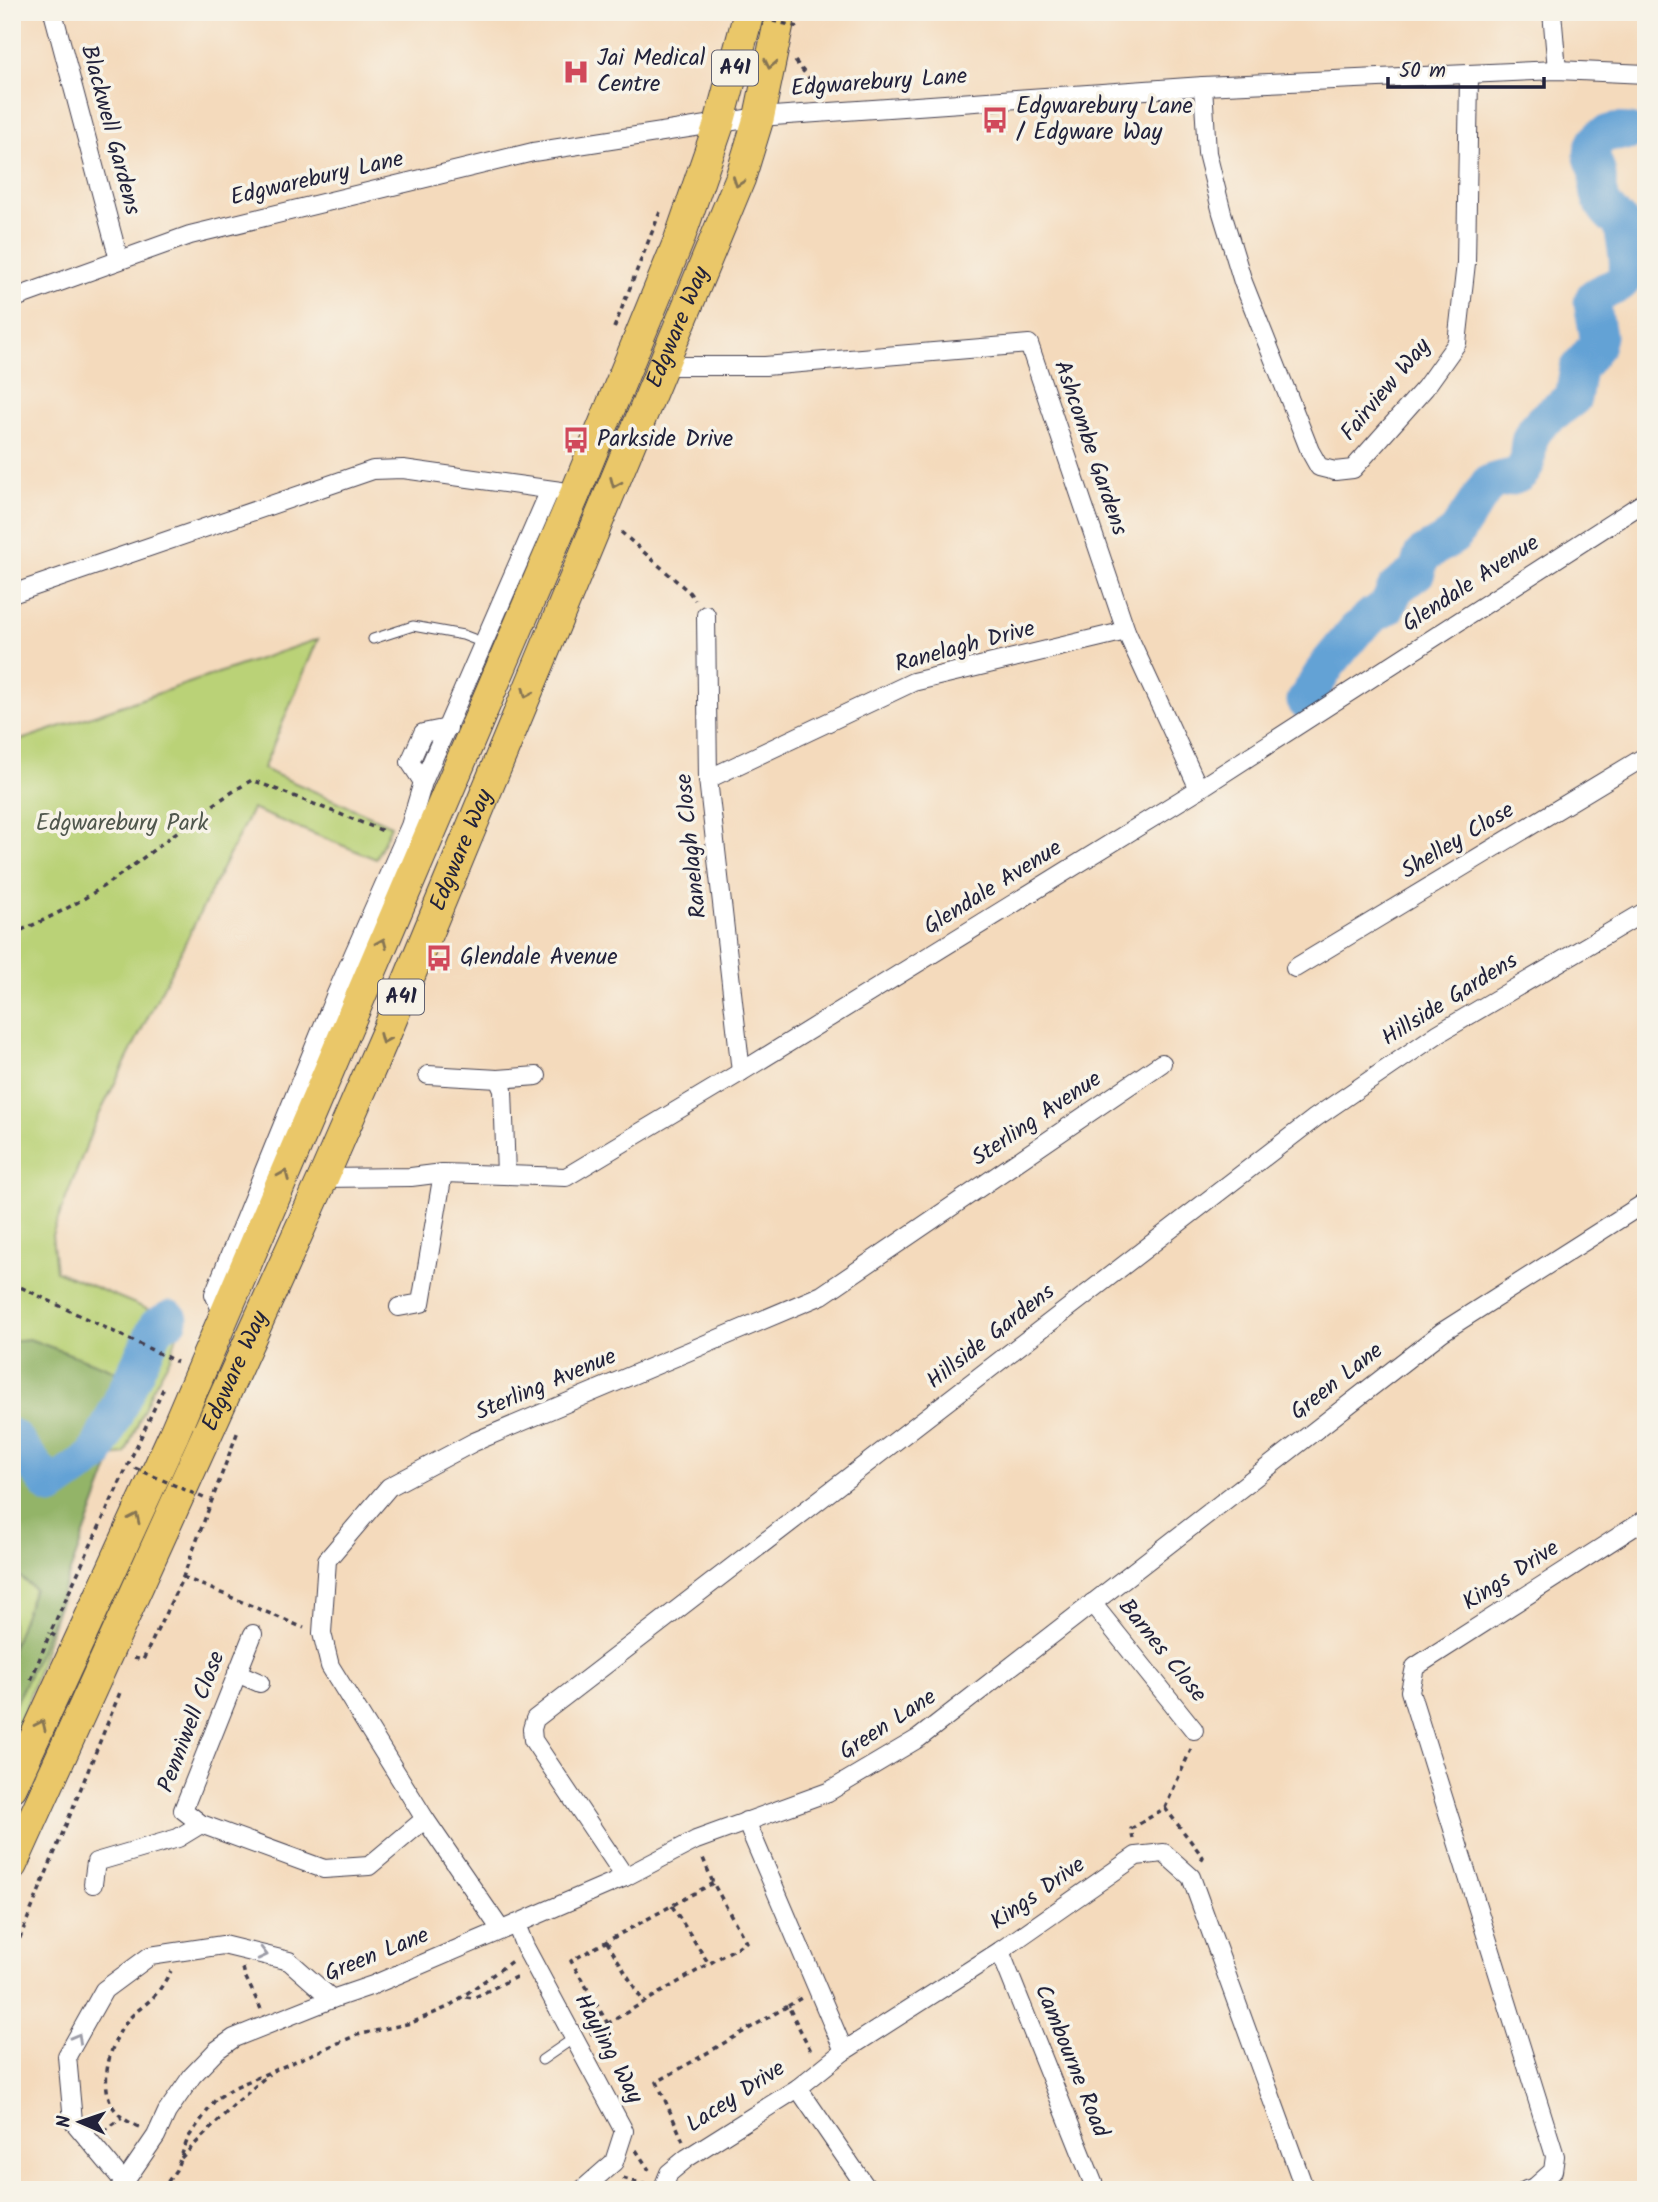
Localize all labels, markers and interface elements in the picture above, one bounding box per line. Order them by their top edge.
street label: Blackwell Gardens [70,41,150,219]
place label: Jai Medical Centre [597,41,706,103]
scale bar [1388,46,1544,90]
road number: A41 [712,50,758,86]
text: 50 m [1399,55,1446,88]
hospital icon: Jai Medical Centre [561,57,591,87]
one-way arrow [763,58,778,70]
street label: Edgwarebury Lane [790,59,968,107]
place label: Edgwarebury Lane / Edgware Way [1016,89,1193,151]
bus stop icon: Edgwarebury Lane / Edgware Way [980,105,1010,135]
street label: Edgwarebury Lane [227,142,407,216]
one-way arrow [732,175,746,187]
street label: Edgware Way [637,261,720,394]
street label: Fairview Way [1332,330,1440,450]
street label: Ashcombe Gardens [1043,356,1137,541]
place label: Parkside Drive [597,422,733,458]
bus stop icon: Parkside Drive [561,425,591,455]
one-way arrow [609,476,623,488]
street label: Glendale Avenue [1395,526,1547,642]
street label: Ranelagh Drive [891,611,1039,683]
one-way arrow [522,686,536,698]
street label: Ranelagh Close [666,772,718,920]
street label: Edgware Way [421,784,503,917]
street label: Shelley Close [1395,793,1521,889]
park label: Edgwarebury Park [36,806,208,842]
street label: Glendale Avenue [917,831,1069,945]
one-way arrow [374,937,388,950]
place label: Glendale Avenue [460,940,617,976]
bus stop icon: Glendale Avenue [424,943,454,973]
street label: Hillside Gardens [1375,944,1525,1056]
road number: A41 [378,979,424,1014]
one-way arrow [378,1032,392,1044]
street label: Sterling Avenue [965,1062,1109,1176]
one-way arrow [276,1170,290,1182]
street label: Hillside Gardens [919,1275,1063,1399]
street label: Edgware Way [193,1305,279,1437]
street label: Green Lane [1283,1334,1391,1430]
street label: Sterling Avenue [470,1339,622,1431]
one-way arrow [127,1513,141,1525]
street label: Kings Drive [1455,1531,1567,1621]
street label: Barnes Close [1109,1591,1215,1711]
street label: Penniwell Close [148,1646,236,1798]
street label: Green Lane [832,1680,944,1770]
one-way arrow [32,1720,46,1732]
street label: Kings Drive [983,1848,1093,1940]
street label: Green Lane [319,1918,435,1992]
one-way arrow [257,1946,269,1961]
street label: Cambourne Road [1024,1979,1118,2143]
street label: Hayling Way [564,1988,652,2111]
one-way arrow [69,2032,82,2045]
street label: Lacey Drive [679,2051,793,2143]
north arrow [46,2086,116,2156]
text: N [50,2115,80,2128]

